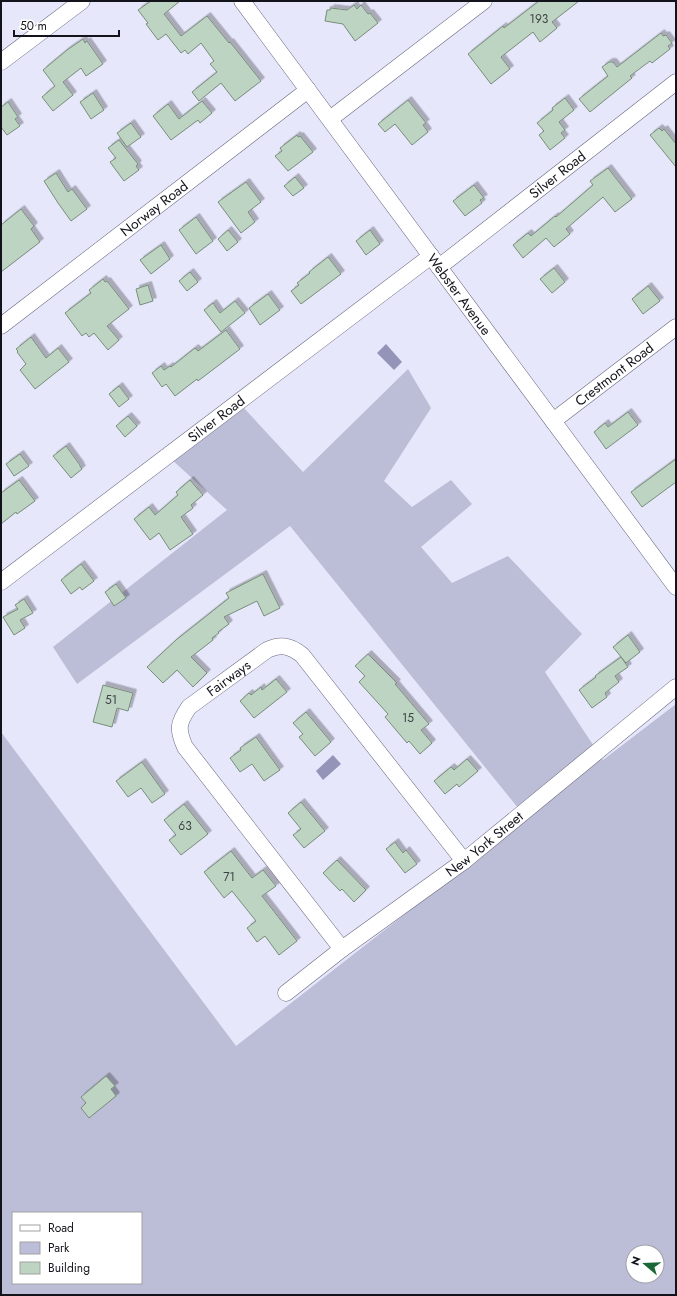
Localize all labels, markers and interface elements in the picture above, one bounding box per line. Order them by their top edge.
house number: 193 [530,10,549,28]
scale bar [14,12,119,38]
text: 50 m [20,17,47,35]
street label: Silver Road [525,146,590,203]
street label: Norway Road [116,176,192,241]
street label: Webster Avenue [422,249,496,339]
street label: Crestmont Road [571,338,658,411]
street label: Silver Road [183,391,249,447]
street label: Fairways [202,655,255,701]
house number: 51 [105,691,117,709]
house number: 15 [402,709,414,727]
street label: New York Street [441,806,528,881]
house number: 63 [178,817,192,835]
house number: 71 [223,868,235,886]
legend [12,1212,142,1284]
text: Road [48,1219,74,1237]
text: Park [48,1239,70,1257]
north arrow [625,1244,665,1284]
text: N [627,1254,645,1267]
text: Building [48,1259,90,1277]

